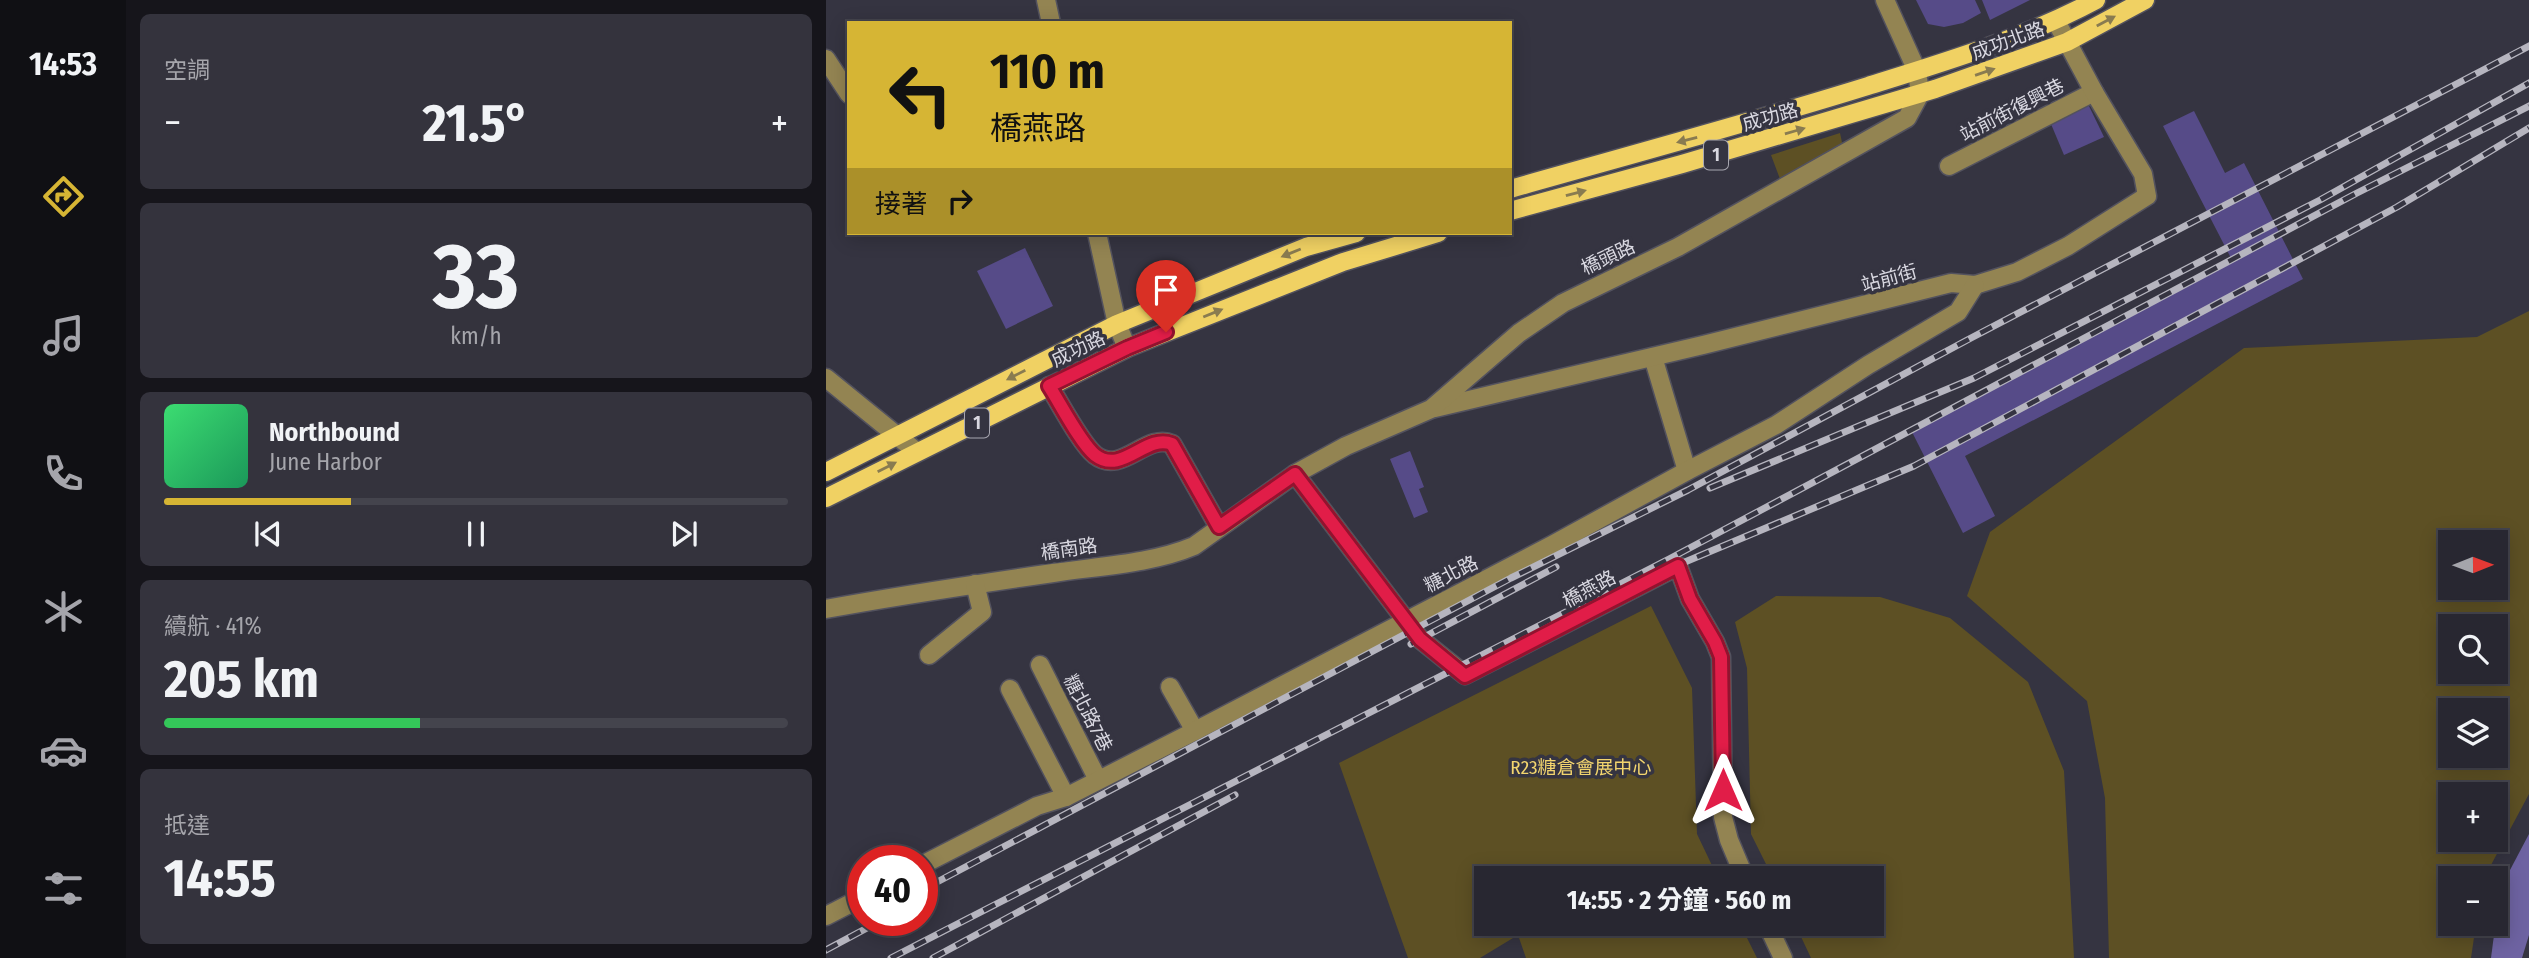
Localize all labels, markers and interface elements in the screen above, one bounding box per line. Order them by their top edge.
one-way arrow [2096,15,2116,27]
street label: 成功北路 [1968,17,2048,65]
text: 110 m [990,42,1105,101]
text: 14:53 [29,45,97,83]
icon: left [875,49,966,140]
text: 空調 [164,56,210,84]
one-way arrow [1974,66,1995,77]
street label: 站前街復興巷 [1956,74,2068,146]
text: 21.5° [422,92,529,155]
street label: 成功路 [1739,98,1801,136]
text: − [164,100,181,146]
text: + [771,100,788,146]
text: 橋燕路 [990,109,1086,147]
one-way arrow [1785,126,1806,136]
one-way arrow [1676,135,1698,146]
road number: 1 [1704,140,1728,170]
icon: directions [39,172,88,221]
icon: right [941,182,979,220]
one-way arrow [1566,188,1587,198]
text: 接著 [875,189,927,220]
text: 33 [433,222,519,331]
street label: 橋頭路 [1577,235,1639,279]
one-way arrow [1280,248,1301,259]
pin [1136,260,1196,332]
street label: 站前街 [1858,260,1920,296]
icon: arrive [1147,271,1185,309]
one-way arrow [1203,308,1224,319]
icon: music [39,311,88,360]
text: km/h [450,322,502,350]
street label: 成功路 [1047,326,1109,372]
one-way arrow [1006,370,1026,381]
road number: 1 [965,408,989,438]
text: Northbound [269,417,400,448]
text: June Harbor [269,448,382,476]
icon: phone [39,449,88,498]
one-way arrow [877,462,897,473]
icon: previous [249,515,287,553]
icon: pause [457,515,495,553]
icon: next [665,515,703,553]
north arrow [2438,530,2508,600]
map controls [2438,530,2508,936]
street label: 橋南路 [1039,534,1099,564]
street label: 糖北路 [1420,551,1482,597]
street label: 橋燕路 [1558,565,1620,613]
icon: climate [39,587,88,636]
text: 續航 · 41% [164,612,262,640]
button: search [2438,614,2508,684]
text: 205 km [164,648,319,711]
street label: 糖北路7巷 [1059,670,1117,756]
button: layers [2438,698,2508,768]
icon: car [39,726,88,775]
position arrow [1686,753,1760,827]
park label: R23糖倉會展中心 [1510,756,1652,779]
button: + [2438,782,2508,852]
text: 抵達 [164,811,210,839]
speed limit sign: 40 [847,845,938,936]
text: 14:55 [164,847,276,910]
icon: filters [39,864,88,913]
button: − [2438,866,2508,936]
text: 14:55 · 2 分鐘 · 560 m [1567,885,1791,916]

